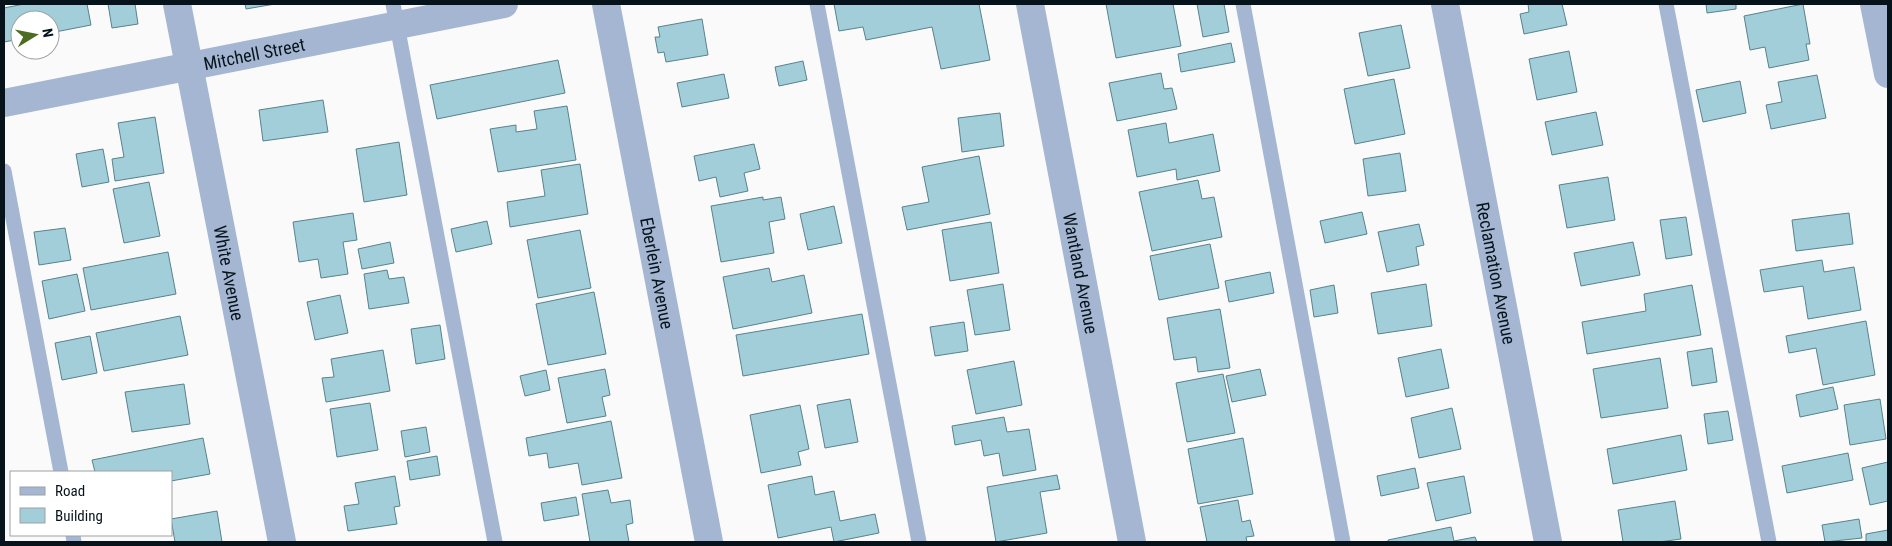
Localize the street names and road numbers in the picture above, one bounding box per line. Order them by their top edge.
street label: Mitchell Street [202,33,307,74]
street label: Reclamation Avenue [1473,200,1520,346]
street label: Wantland Avenue [1059,211,1103,335]
street label: Eberlein Avenue [637,216,678,331]
street label: White Avenue [210,224,249,322]

